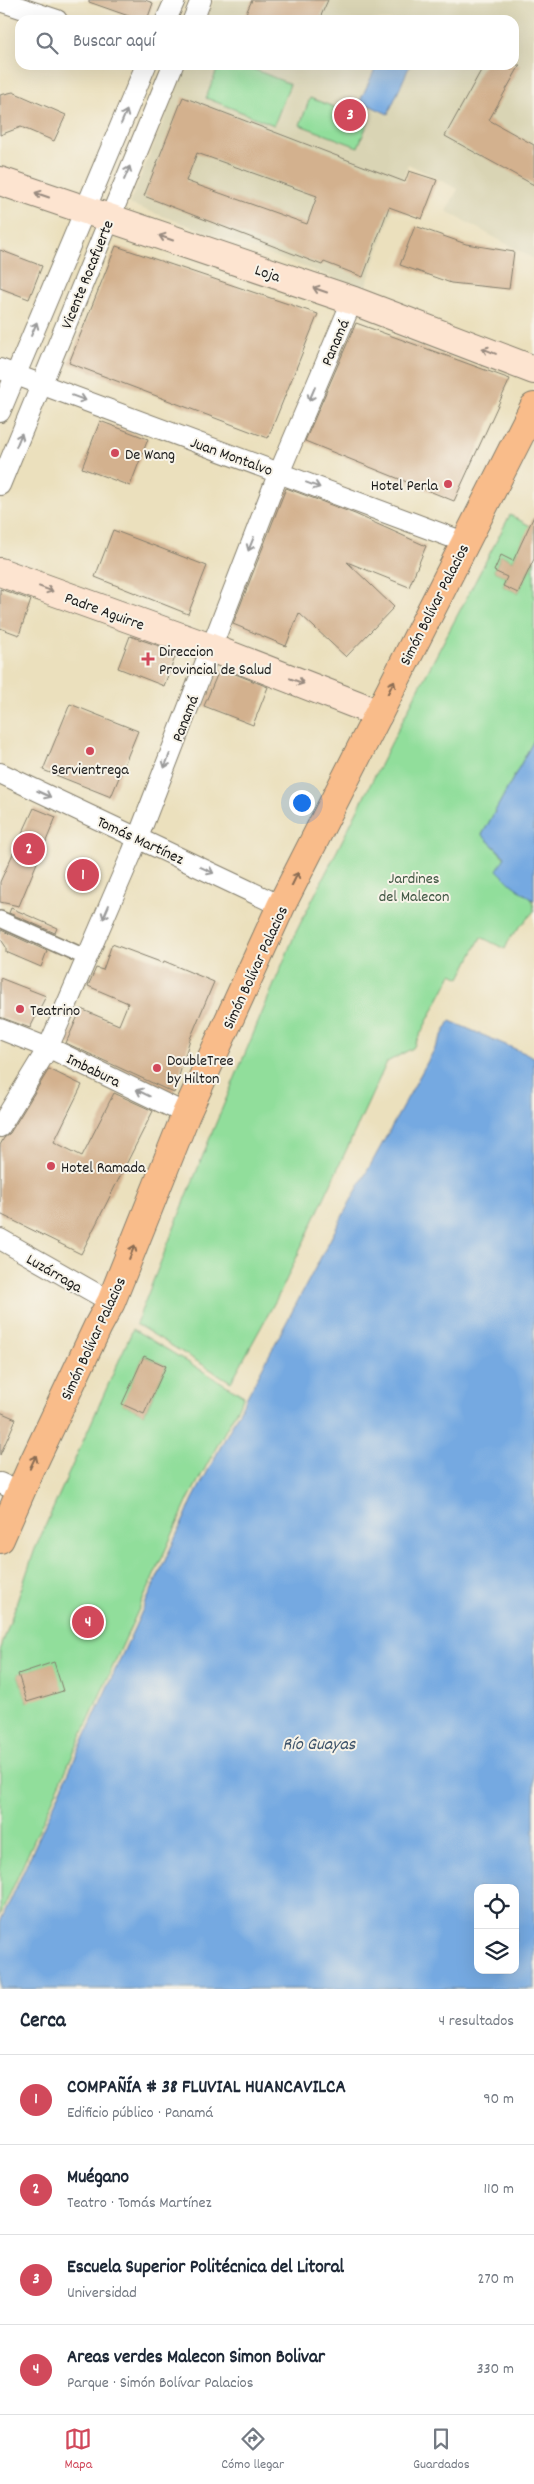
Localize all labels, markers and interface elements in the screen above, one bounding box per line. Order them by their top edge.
search box [15,15,519,70]
icon: search [33,29,61,57]
text: Buscar aquí [73,29,155,56]
pin: 3 [334,96,366,134]
one-way arrow [120,110,130,125]
one-way arrow [123,166,133,181]
one-way arrow [35,190,51,200]
street label: Vicente Rocafuerte [56,217,121,333]
one-way arrow [159,233,174,242]
street label: Loja [251,259,283,290]
one-way arrow [312,285,328,294]
street label: Panamá [316,316,356,370]
one-way arrow [30,322,40,337]
one-way arrow [482,346,497,356]
one-way arrow [307,386,316,401]
one-way arrow [70,394,86,403]
street label: Juan Montalvo [187,432,276,483]
one-way arrow [14,433,24,448]
place label: De Wang [125,444,175,467]
marker: De Wang [109,447,121,459]
place label: Hotel Perla [371,475,438,498]
marker: Hotel Perla [442,478,454,490]
one-way arrow [305,480,320,490]
one-way arrow [246,536,255,552]
street label: Simón Bolívar Palacios [395,540,476,670]
one-way arrow [38,584,54,594]
street label: Padre Aguirre [61,587,147,637]
place label: Direccion Provincial de Salud [159,641,272,682]
marker: Direccion Provincial de Salud [141,652,155,666]
one-way arrow [289,678,304,687]
one-way arrow [387,680,397,695]
street label: Panamá [167,692,206,746]
marker: Servientrega [84,745,96,757]
one-way arrow [162,753,171,769]
place label: Servientrega [51,759,129,782]
one-way arrow [36,789,51,799]
your location [289,790,315,816]
street label: Tomás Martínez [93,811,187,871]
pin: 2 [13,830,45,868]
pin: 1 [67,856,99,894]
one-way arrow [199,866,214,875]
park label: Jardines del Malecon [379,868,449,909]
one-way arrow [291,872,300,887]
street label: Simón Bolívar Palacios [218,902,295,1033]
one-way arrow [101,904,111,919]
place label: Teatrino [30,1000,80,1023]
marker: Teatrino [14,1003,26,1015]
street label: Imbabura [62,1048,124,1094]
place label: DoubleTree by Hilton [167,1050,233,1091]
marker: DoubleTree by Hilton [151,1062,163,1074]
one-way arrow [135,1088,150,1098]
place label: Hotel Ramada [61,1157,146,1180]
marker: Hotel Ramada [45,1160,57,1172]
one-way arrow [128,1245,137,1260]
street label: Luzárraga [21,1249,87,1300]
street label: Simón Bolívar Palacios [56,1273,133,1404]
one-way arrow [29,1455,38,1470]
pin: 4 [72,1603,104,1641]
water label: Río Guayas [283,1733,356,1758]
map controls [474,1884,519,1974]
button: locate [474,1884,519,1929]
button: layers [474,1929,519,1974]
text: Cerca [20,2007,66,2037]
text: 4 resultados [439,2010,514,2033]
text: COMPAÑÍA # 38 FLUVIAL HUANCAVILCA [67,2075,346,2102]
text: 1 [34,2088,38,2111]
text: 90 m [483,2088,514,2111]
text: Edificio público · Panamá [67,2102,213,2125]
text: Muégano [67,2165,129,2192]
text: 2 [33,2178,40,2201]
text: 110 m [484,2178,514,2201]
text: Teatro · Tomás Martínez [67,2192,212,2215]
text: Escuela Superior Politécnica del Litoral [67,2255,344,2282]
text: 3 [32,2268,40,2291]
text: 270 m [478,2268,514,2291]
text: Universidad [67,2282,137,2305]
text: Areas verdes Malecon Simon Bolivar [67,2345,325,2372]
text: 4 [33,2358,39,2381]
text: 330 m [476,2358,514,2381]
text: Parque · Simón Bolívar Palacios [67,2372,253,2395]
tab: Mapa [64,2425,92,2475]
tab: Cómo llegar [221,2425,284,2475]
tab: Guardados [413,2425,470,2475]

